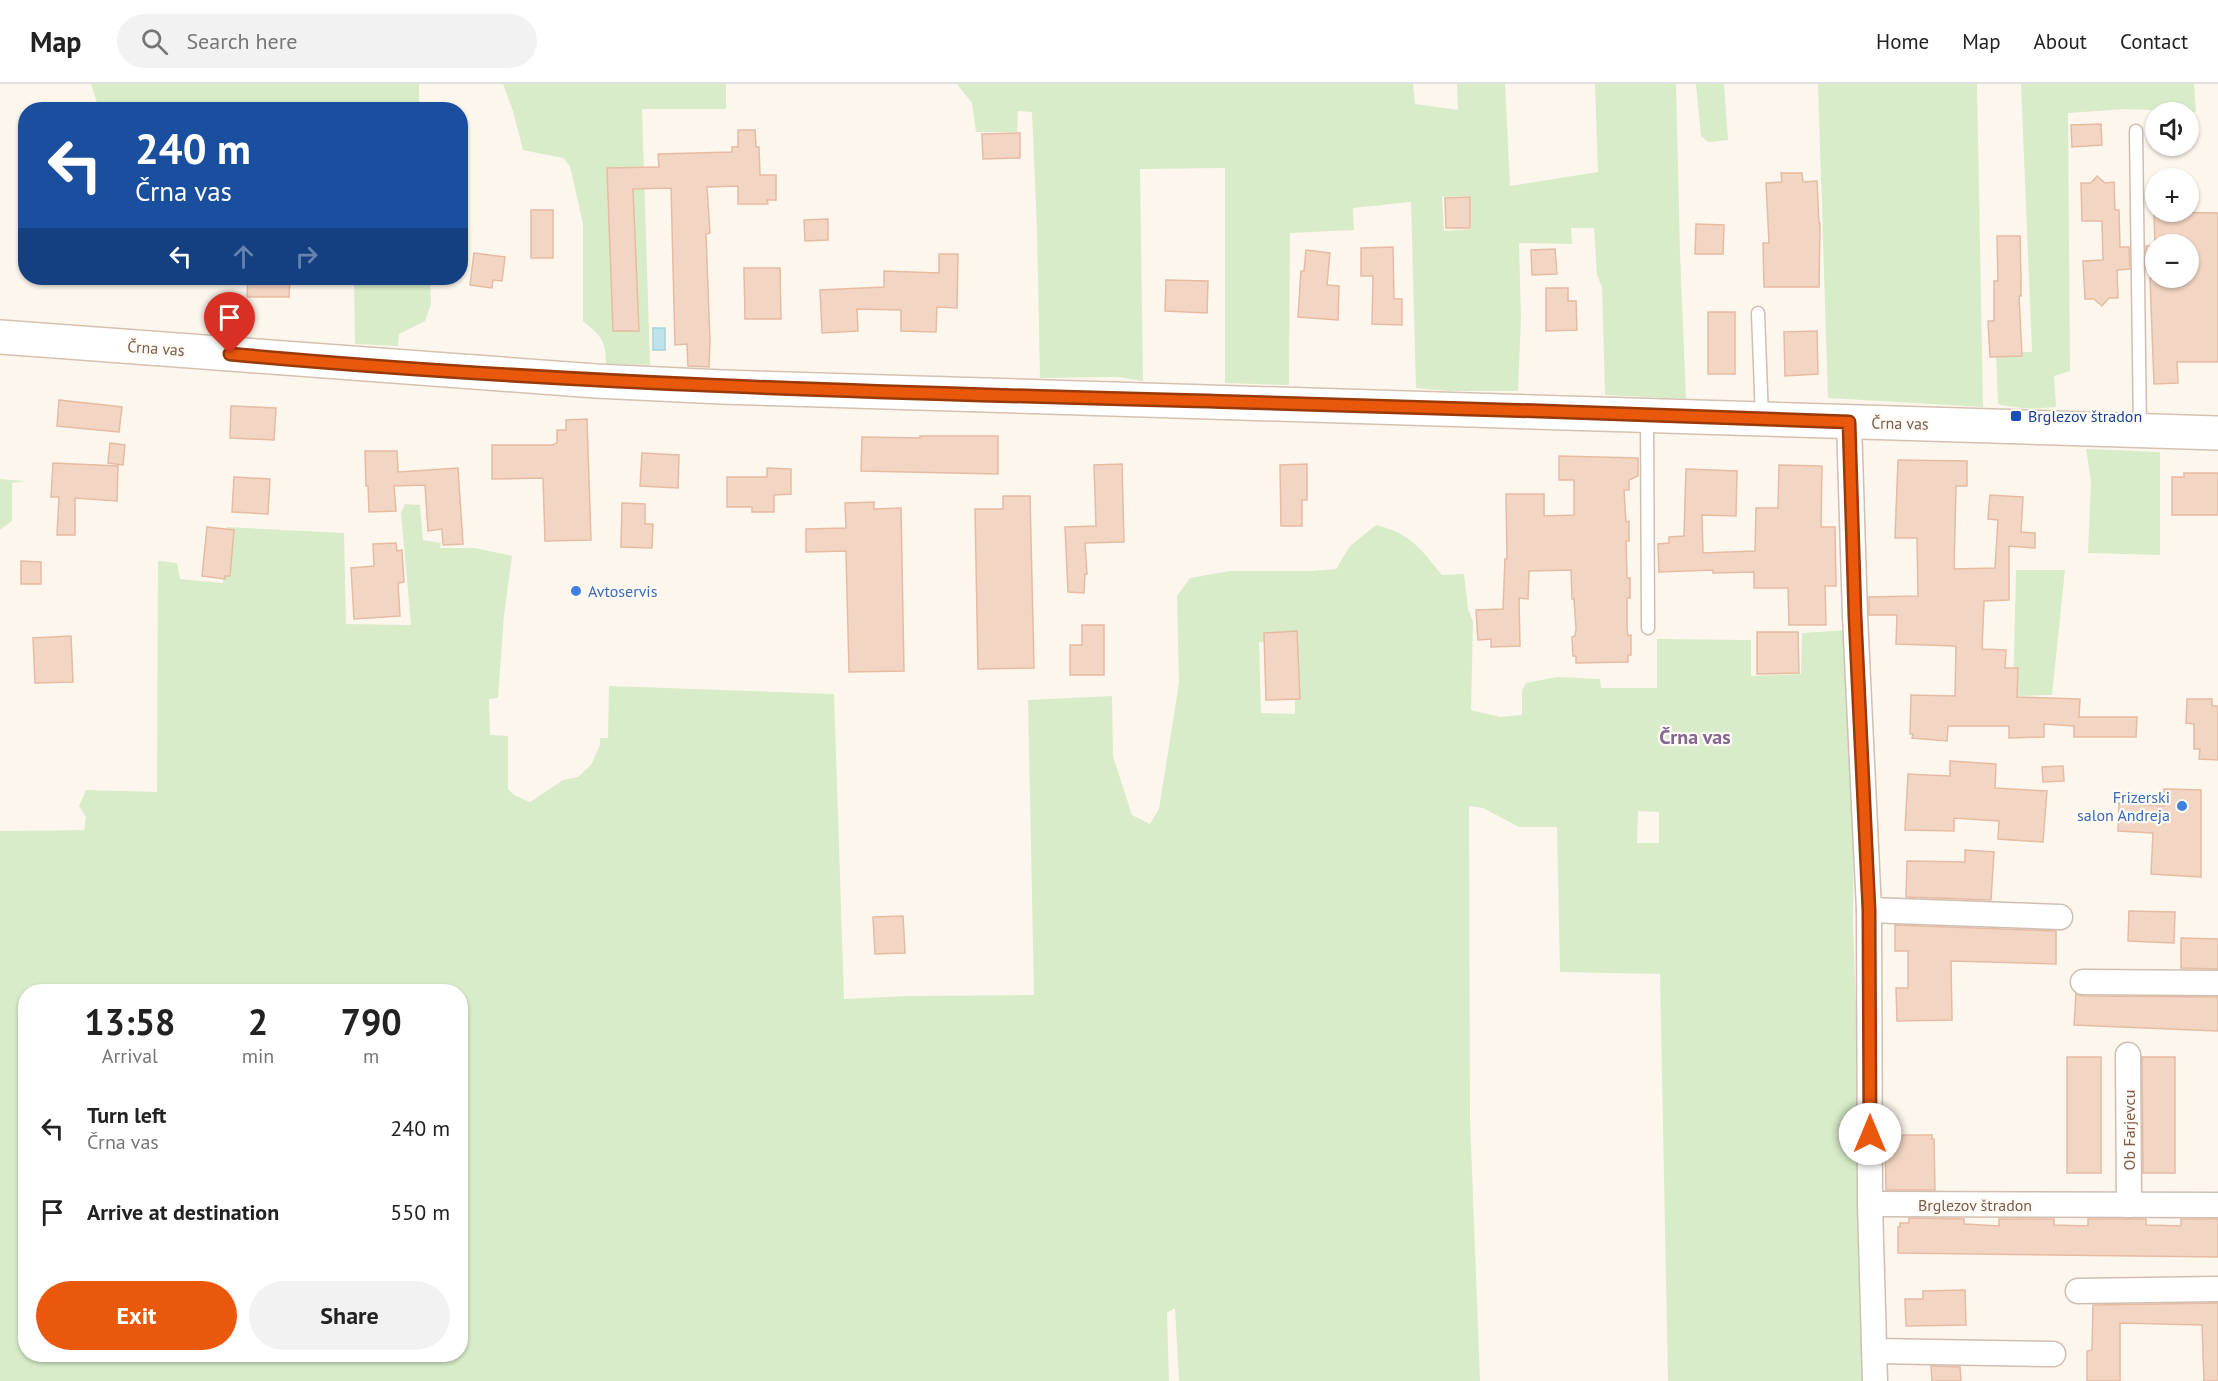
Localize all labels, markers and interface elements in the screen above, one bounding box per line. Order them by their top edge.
search box [117,14,537,68]
text: Map [30,23,81,60]
icon: search [138,25,171,58]
text: Search here [186,27,297,55]
text: Home [1876,28,1929,55]
text: Map [1962,28,2001,55]
text: About [2034,28,2087,55]
text: Contact [2120,28,2188,55]
map controls [2145,102,2199,288]
button: sound [2145,102,2199,156]
text: 240 m [135,121,251,176]
icon: left [36,126,114,204]
button: + [2145,168,2199,222]
text: Črna vas [135,174,232,208]
button: − [2145,234,2199,288]
icon: left [164,240,197,273]
icon: ahead [227,240,260,273]
icon: right [290,240,323,273]
pin [204,292,255,354]
icon: arrive [213,301,246,334]
street label: Črna vas [127,336,186,360]
place label: Brglezov štradon [2028,406,2142,426]
marker: Brglezov štradon [2009,409,2023,423]
street label: Črna vas [1871,413,1929,434]
place label: Avtoservis [588,581,658,601]
marker: Avtoservis [569,584,583,598]
district label: Črna vas [1659,724,1731,750]
place label: Frizerski salon Andreja [2077,787,2170,825]
marker: Frizerski salon Andreja [2175,799,2189,813]
text: 13:58 [84,998,176,1045]
text: 2 [248,998,268,1045]
text: 790 [341,998,402,1045]
text: Arrival [102,1043,158,1069]
text: min [242,1043,274,1069]
text: m [363,1043,379,1069]
street label: Ob Farjevcu [2119,1090,2139,1170]
text: Turn left [87,1101,167,1129]
position arrow [1838,1102,1902,1166]
icon: left [36,1112,69,1145]
text: 240 m [390,1114,450,1142]
text: Črna vas [87,1129,159,1155]
street label: Brglezov štradon [1918,1195,2032,1215]
icon: arrive [36,1196,69,1229]
text: Arrive at destination [87,1198,279,1226]
text: 550 m [390,1198,450,1226]
button: Exit [36,1281,237,1350]
button: Share [249,1281,450,1350]

